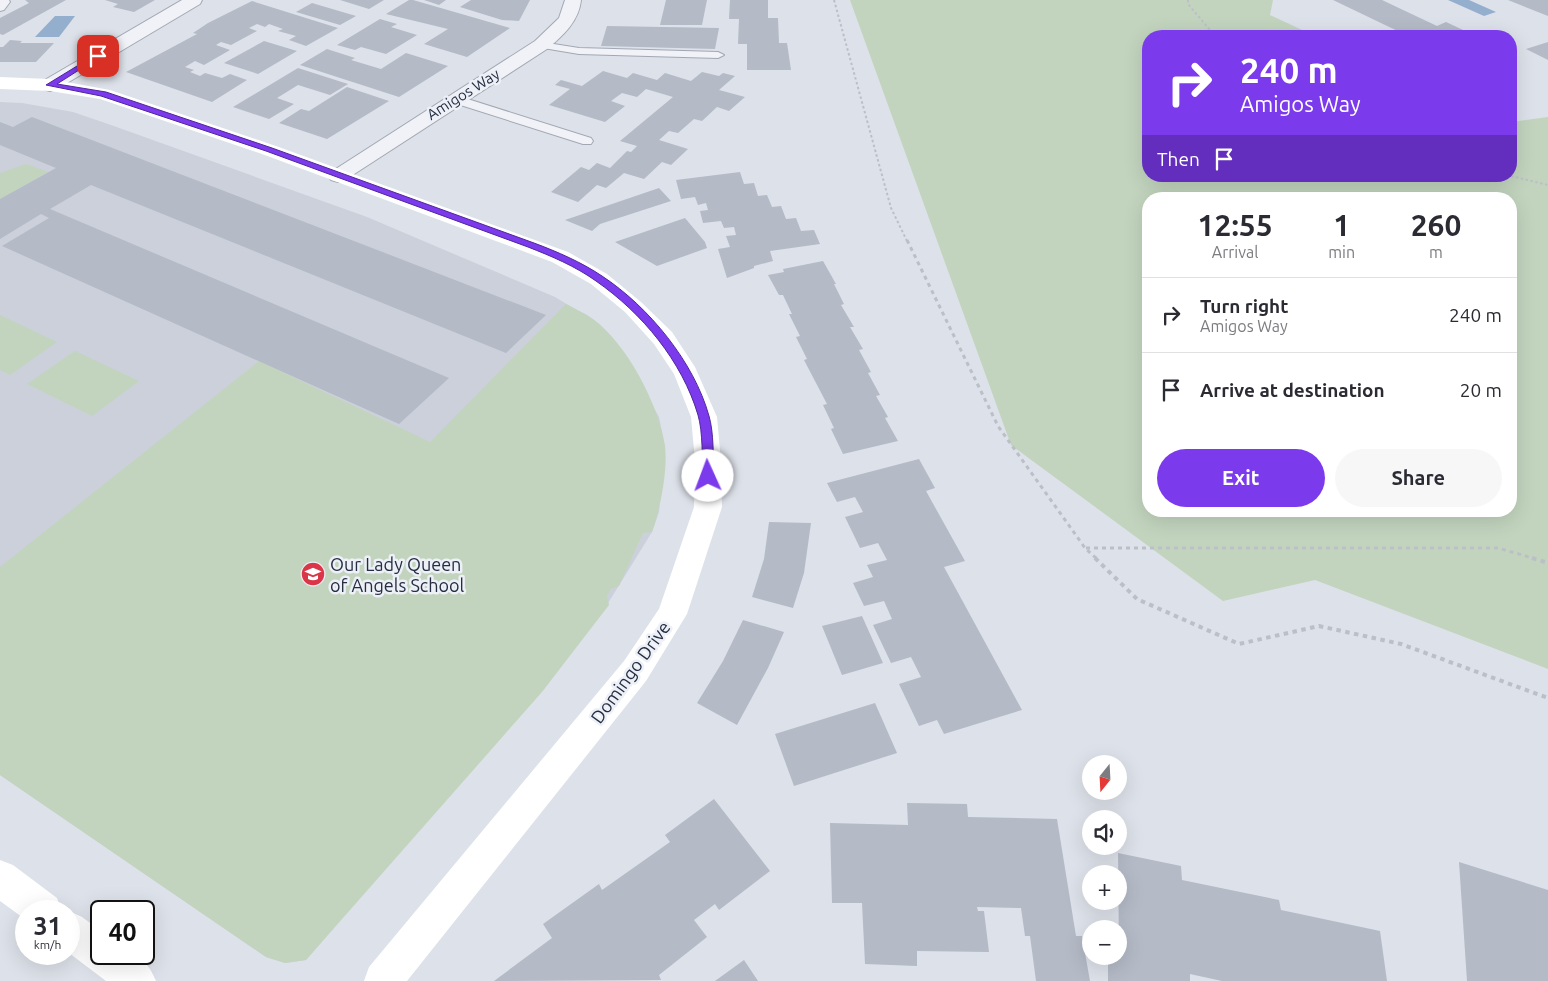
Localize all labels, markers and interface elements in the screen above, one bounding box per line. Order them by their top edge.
pin [77,35,119,77]
icon: arrive [84,42,112,70]
icon: right [1157,50,1222,115]
text: 240 m [1240,50,1338,90]
street label: Amigos Way [424,65,502,123]
text: Amigos Way [1240,91,1361,116]
icon: arrive [1210,145,1238,173]
text: Then [1157,148,1200,170]
text: 12:55 [1198,208,1273,242]
text: 1 [1333,208,1350,242]
text: 260 [1411,208,1461,242]
text: Arrival [1212,243,1258,261]
text: min [1328,243,1355,261]
text: m [1429,243,1443,261]
text: Turn right [1200,295,1288,317]
icon: right [1157,301,1185,329]
text: 240 m [1449,304,1502,326]
text: Amigos Way [1200,317,1288,335]
icon: arrive [1157,376,1185,404]
text: Arrive at destination [1200,379,1385,401]
text: 20 m [1460,379,1502,401]
position arrow [681,449,733,501]
button: Exit [1157,449,1325,507]
button: Share [1335,449,1502,507]
place label: Our Lady Queen of Angels School [330,554,465,595]
school or university icon: Our Lady Queen of Angels School [300,561,326,587]
street label: Domingo Drive [586,617,674,727]
north arrow [1082,755,1128,800]
map controls [1082,755,1127,965]
button: sound [1082,810,1127,855]
button: + [1082,865,1127,910]
speed limit sign: 40 [90,900,155,965]
text: 31 [33,912,62,940]
button: − [1082,920,1127,965]
text: km/h [34,938,61,951]

